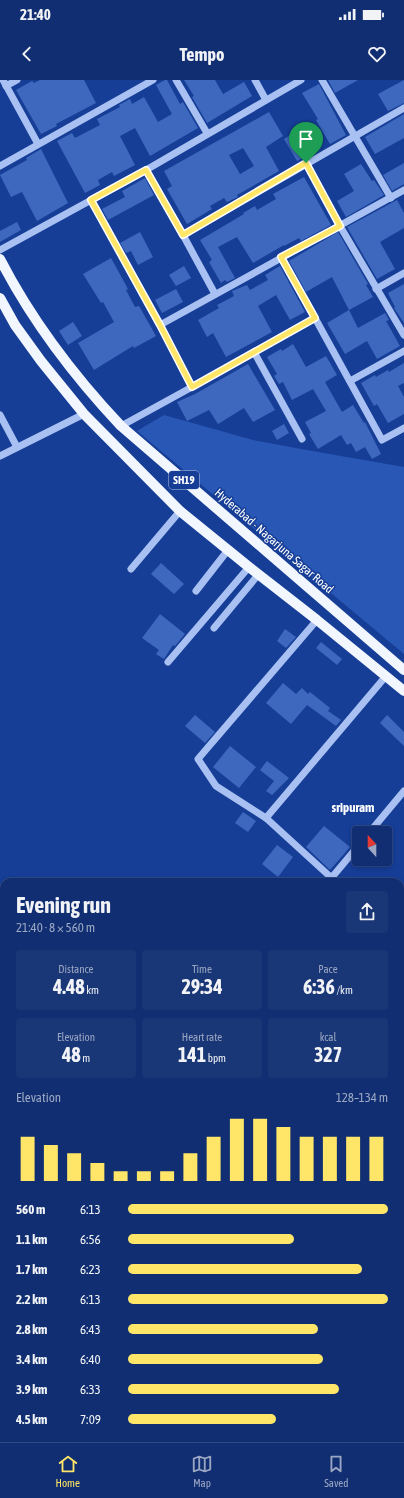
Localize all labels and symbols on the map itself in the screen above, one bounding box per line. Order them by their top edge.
pin [289,122,323,163]
road number: SH19 [169,471,199,489]
street label: Hyderabad - Nagarjuna Sagar Road [212,486,336,596]
district label: sripuram [332,800,374,815]
north arrow [352,826,392,866]

